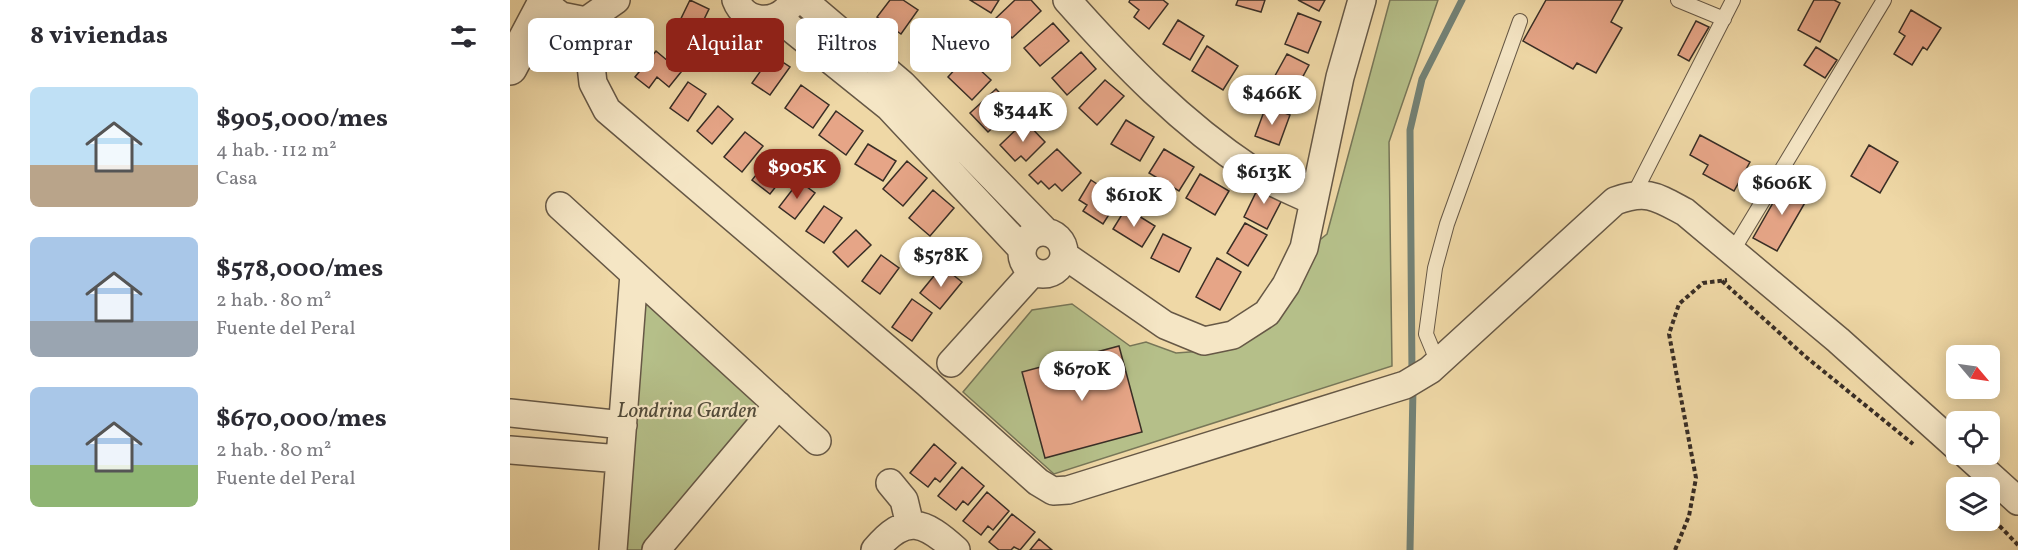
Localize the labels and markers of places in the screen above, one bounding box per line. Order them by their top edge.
pin: $466K [1230,75,1314,126]
pin: $344K [981,92,1065,143]
pin: $905K [755,149,839,200]
pin: $613K [1222,154,1306,205]
pin: $606K [1740,165,1824,216]
pin: $610K [1092,177,1176,228]
pin: $578K [899,237,983,288]
pin: $670K [1040,351,1124,402]

